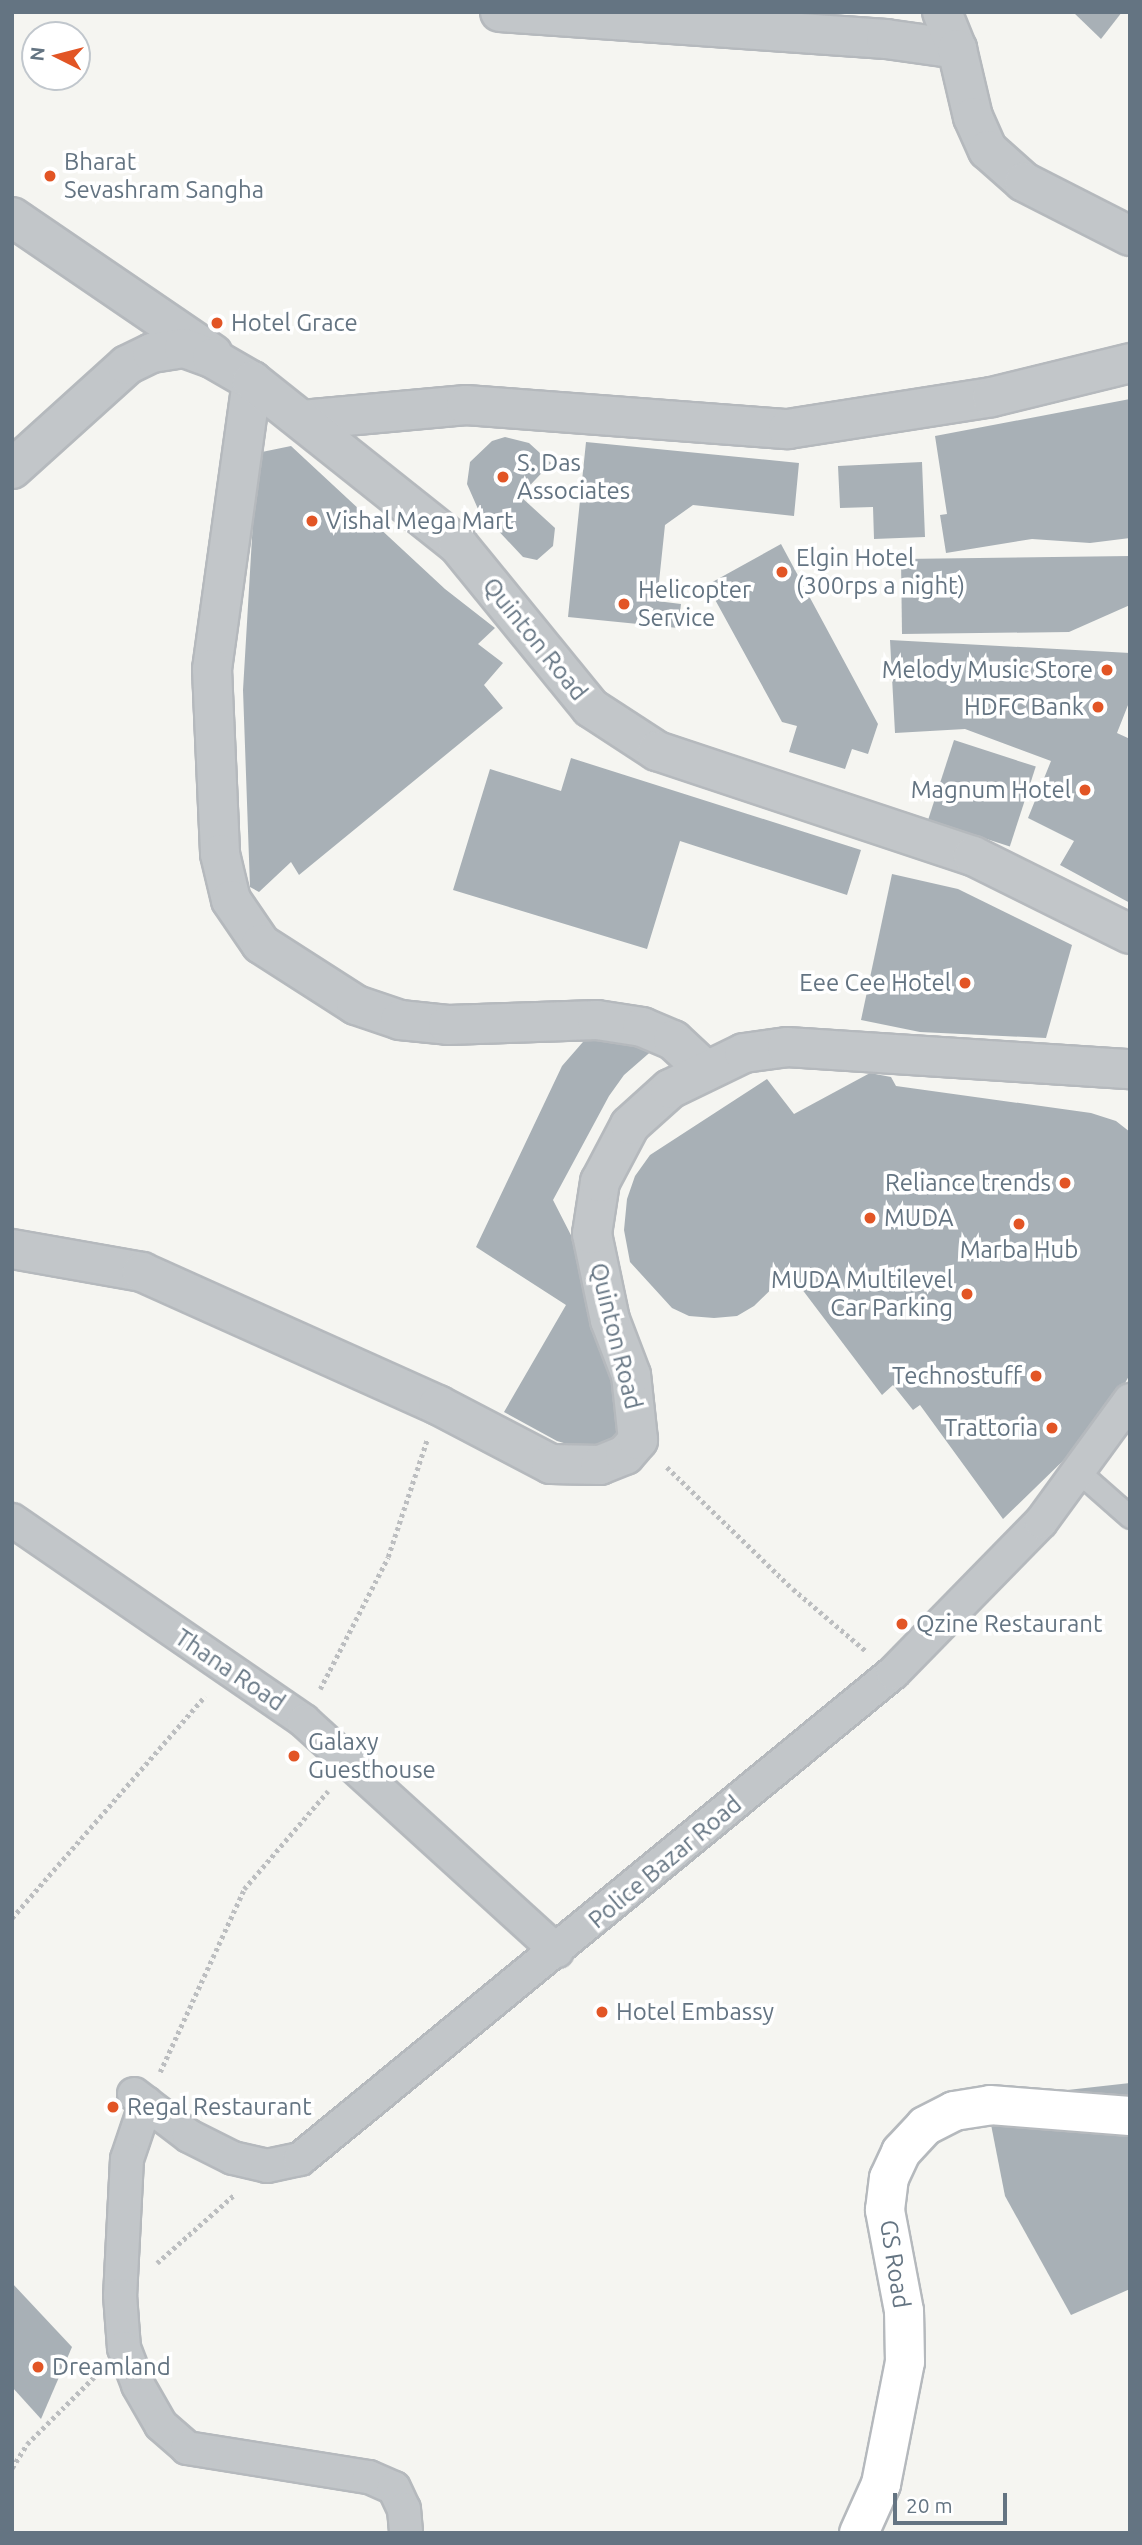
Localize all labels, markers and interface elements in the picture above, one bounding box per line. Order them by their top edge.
north arrow [21,21,91,91]
text: N [25,46,49,62]
place label: Bharat Sevashram Sangha [64,148,264,204]
marker: Bharat Sevashram Sangha [42,168,58,184]
place label: Hotel Grace [231,309,358,337]
marker: Hotel Grace [209,315,225,331]
place label: S. Das Associates [517,449,630,505]
marker: S. Das Associates [495,469,511,485]
place label: Vishal Mega Mart [326,507,514,535]
marker: Vishal Mega Mart [304,513,320,529]
place label: Elgin Hotel (300rps a night) [796,544,965,600]
marker: Elgin Hotel (300rps a night) [774,564,790,580]
street label: Quinton Road [477,572,593,706]
place label: Helicopter Service [638,576,751,632]
marker: Helicopter Service [616,596,632,612]
place label: Melody Music Store [882,656,1093,684]
marker: Melody Music Store [1099,662,1115,678]
place label: HDFC Bank [964,693,1084,721]
marker: HDFC Bank [1090,699,1106,715]
place label: Magnum Hotel [911,776,1071,804]
marker: Magnum Hotel [1077,782,1093,798]
place label: Eee Cee Hotel [799,969,951,997]
marker: Eee Cee Hotel [957,975,973,991]
place label: Reliance trends [885,1169,1051,1197]
marker: Reliance trends [1057,1175,1073,1191]
place label: MUDA [884,1204,954,1232]
marker: MUDA [862,1210,878,1226]
marker: Marba Hub [1011,1216,1027,1232]
place label: Marba Hub [960,1236,1078,1264]
street label: Quinton Road [584,1260,648,1412]
place label: MUDA Multilevel Car Parking [771,1266,953,1322]
marker: MUDA Multilevel Car Parking [959,1286,975,1302]
place label: Technostuff [892,1362,1022,1390]
marker: Technostuff [1028,1368,1044,1384]
place label: Trattoria [944,1414,1038,1442]
marker: Trattoria [1044,1420,1060,1436]
place label: Qzine Restaurant [916,1610,1102,1638]
marker: Qzine Restaurant [894,1616,910,1632]
street label: Thana Road [170,1623,290,1717]
place label: Galaxy Guesthouse [308,1728,436,1784]
marker: Galaxy Guesthouse [286,1748,302,1764]
street label: Police Bazar Road [583,1790,747,1934]
place label: Hotel Embassy [616,1998,774,2026]
marker: Hotel Embassy [594,2004,610,2020]
place label: Regal Restaurant [127,2093,312,2121]
marker: Regal Restaurant [105,2099,121,2115]
street label: GS Road [874,2218,916,2310]
place label: Dreamland [52,2353,171,2381]
marker: Dreamland [30,2359,46,2375]
scale bar [897,2478,1011,2522]
text: 20 m [906,2493,953,2517]

